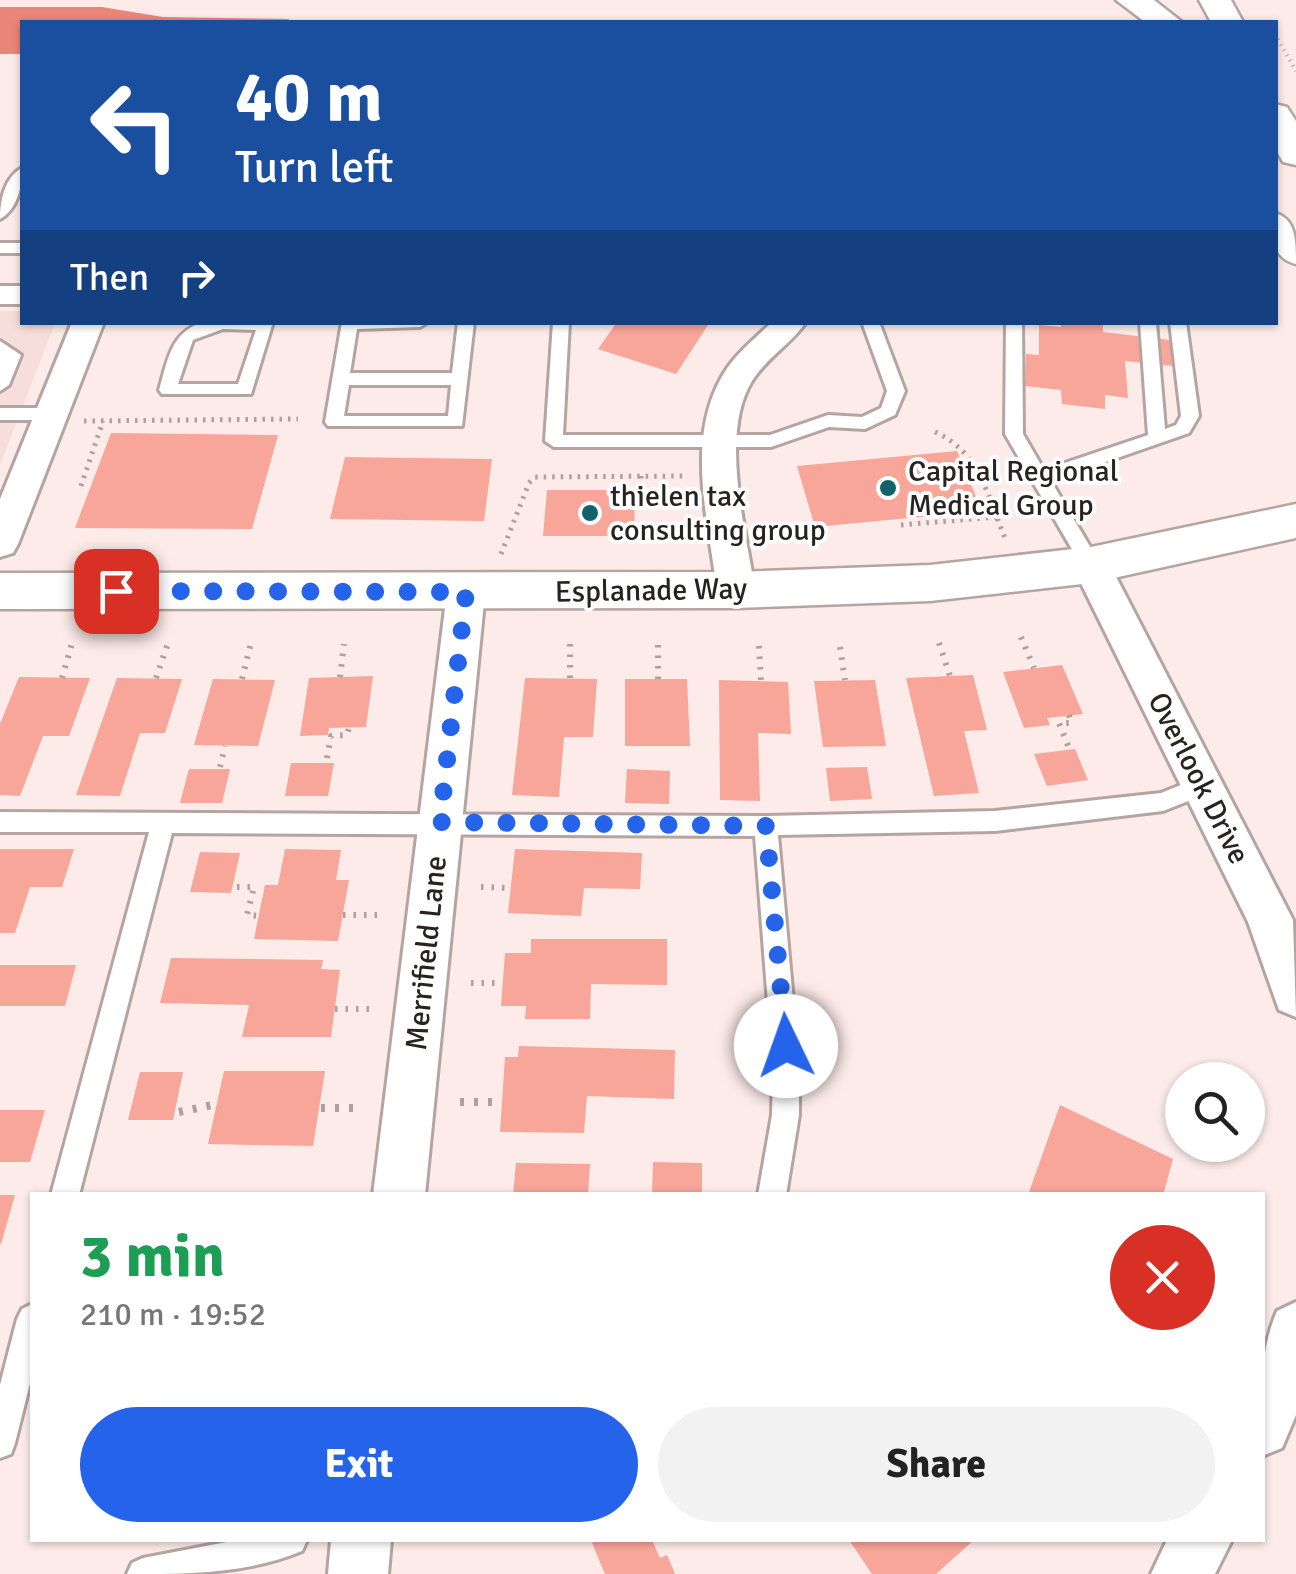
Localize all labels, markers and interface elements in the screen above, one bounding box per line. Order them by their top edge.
text: 40 m [235,54,383,140]
icon: left [70,60,200,190]
text: Turn left [235,140,394,195]
icon: right [169,250,224,305]
text: Then [70,254,149,301]
place label: Capital Regional Medical Group [908,453,1119,524]
marker: Capital Regional Medical Group [877,477,899,499]
place label: thielen tax consulting group [610,478,826,549]
marker: thielen tax consulting group [579,502,601,524]
pin [74,549,159,634]
icon: arrive [89,564,144,619]
street label: Esplanade Way [555,570,747,611]
street label: Overlook Drive [1140,686,1258,870]
street label: Merrifield Lane [398,854,455,1052]
position arrow [734,994,838,1098]
map controls [1165,1062,1265,1162]
button: search [1165,1062,1265,1162]
text: 3 min [80,1220,225,1294]
button: close [1110,1225,1215,1330]
text: 210 m · 19:52 [80,1295,266,1334]
button: Exit [80,1407,638,1522]
button: Share [658,1407,1215,1522]

